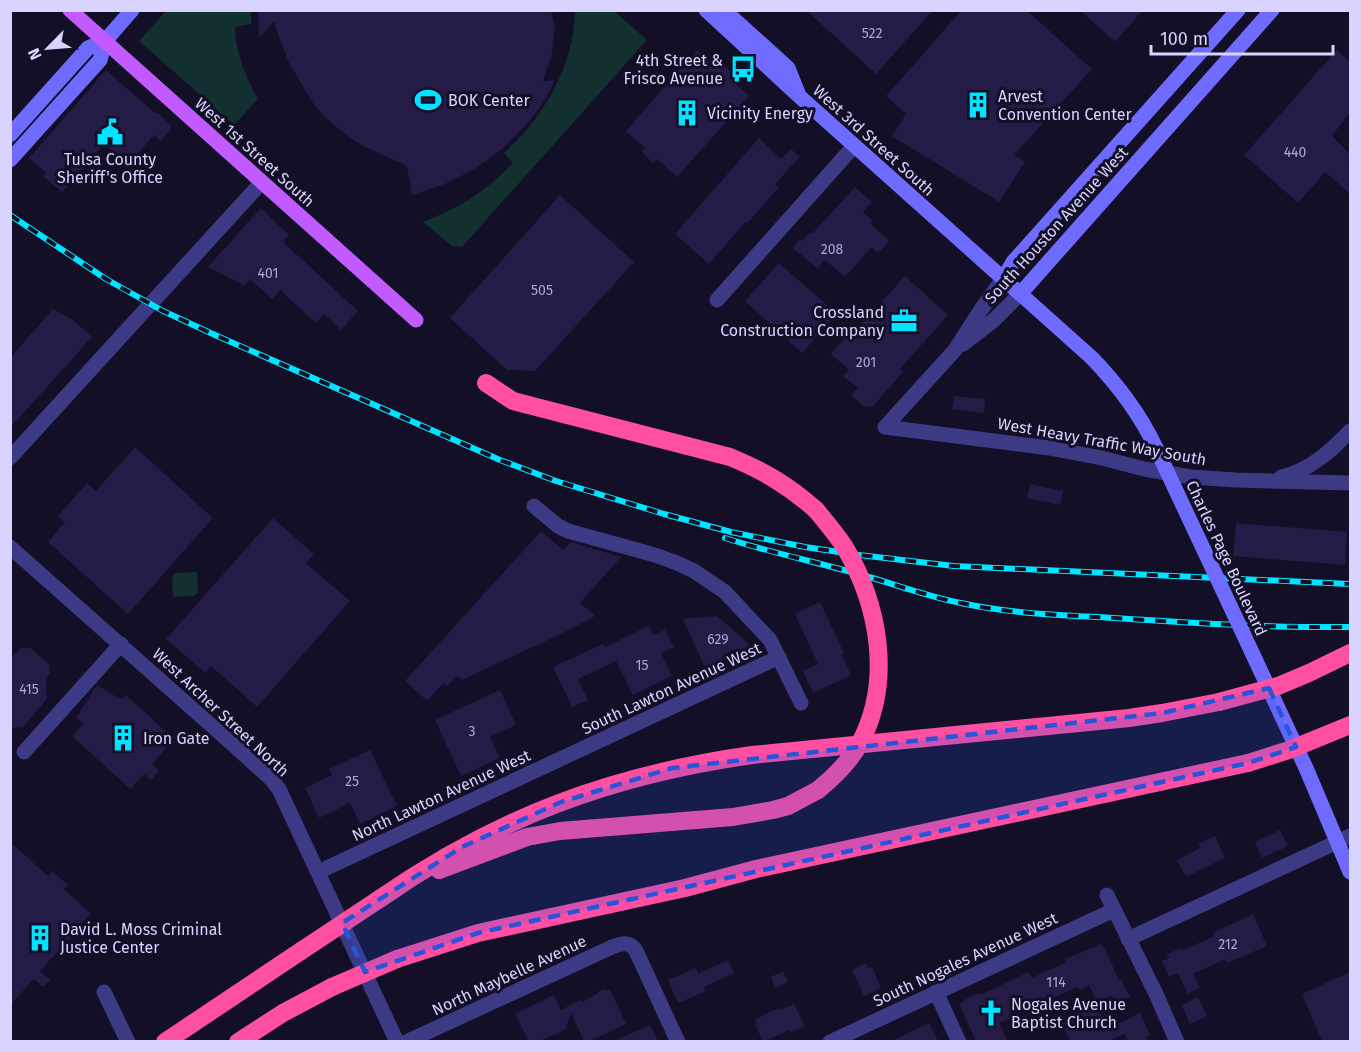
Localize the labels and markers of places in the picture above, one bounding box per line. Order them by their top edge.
place label: 4th Street & Frisco Avenue [624,51,723,88]
bus stop icon: 4th Street & Frisco Avenue [728,54,758,84]
sports icon: BOK Center [413,85,443,115]
place label: Arvest Convention Center [998,87,1132,124]
building icon: Arvest Convention Center [963,90,993,120]
place label: BOK Center [448,91,530,110]
building icon: Vicinity Energy [672,98,702,128]
place label: Vicinity Energy [707,104,813,123]
public building icon: Tulsa County Sheriff's Office [95,117,125,147]
place label: Tulsa County Sheriff's Office [57,150,163,187]
place label: Crossland Construction Company [720,303,884,340]
office icon: Crossland Construction Company [889,306,919,336]
building icon: Iron Gate [108,723,138,753]
place label: Iron Gate [143,729,209,748]
place label: David L. Moss Criminal Justice Center [60,920,222,957]
building icon: David L. Moss Criminal Justice Center [25,923,55,953]
place label: Nogales Avenue Baptist Church [1011,995,1126,1032]
church icon: Nogales Avenue Baptist Church [976,998,1006,1028]

